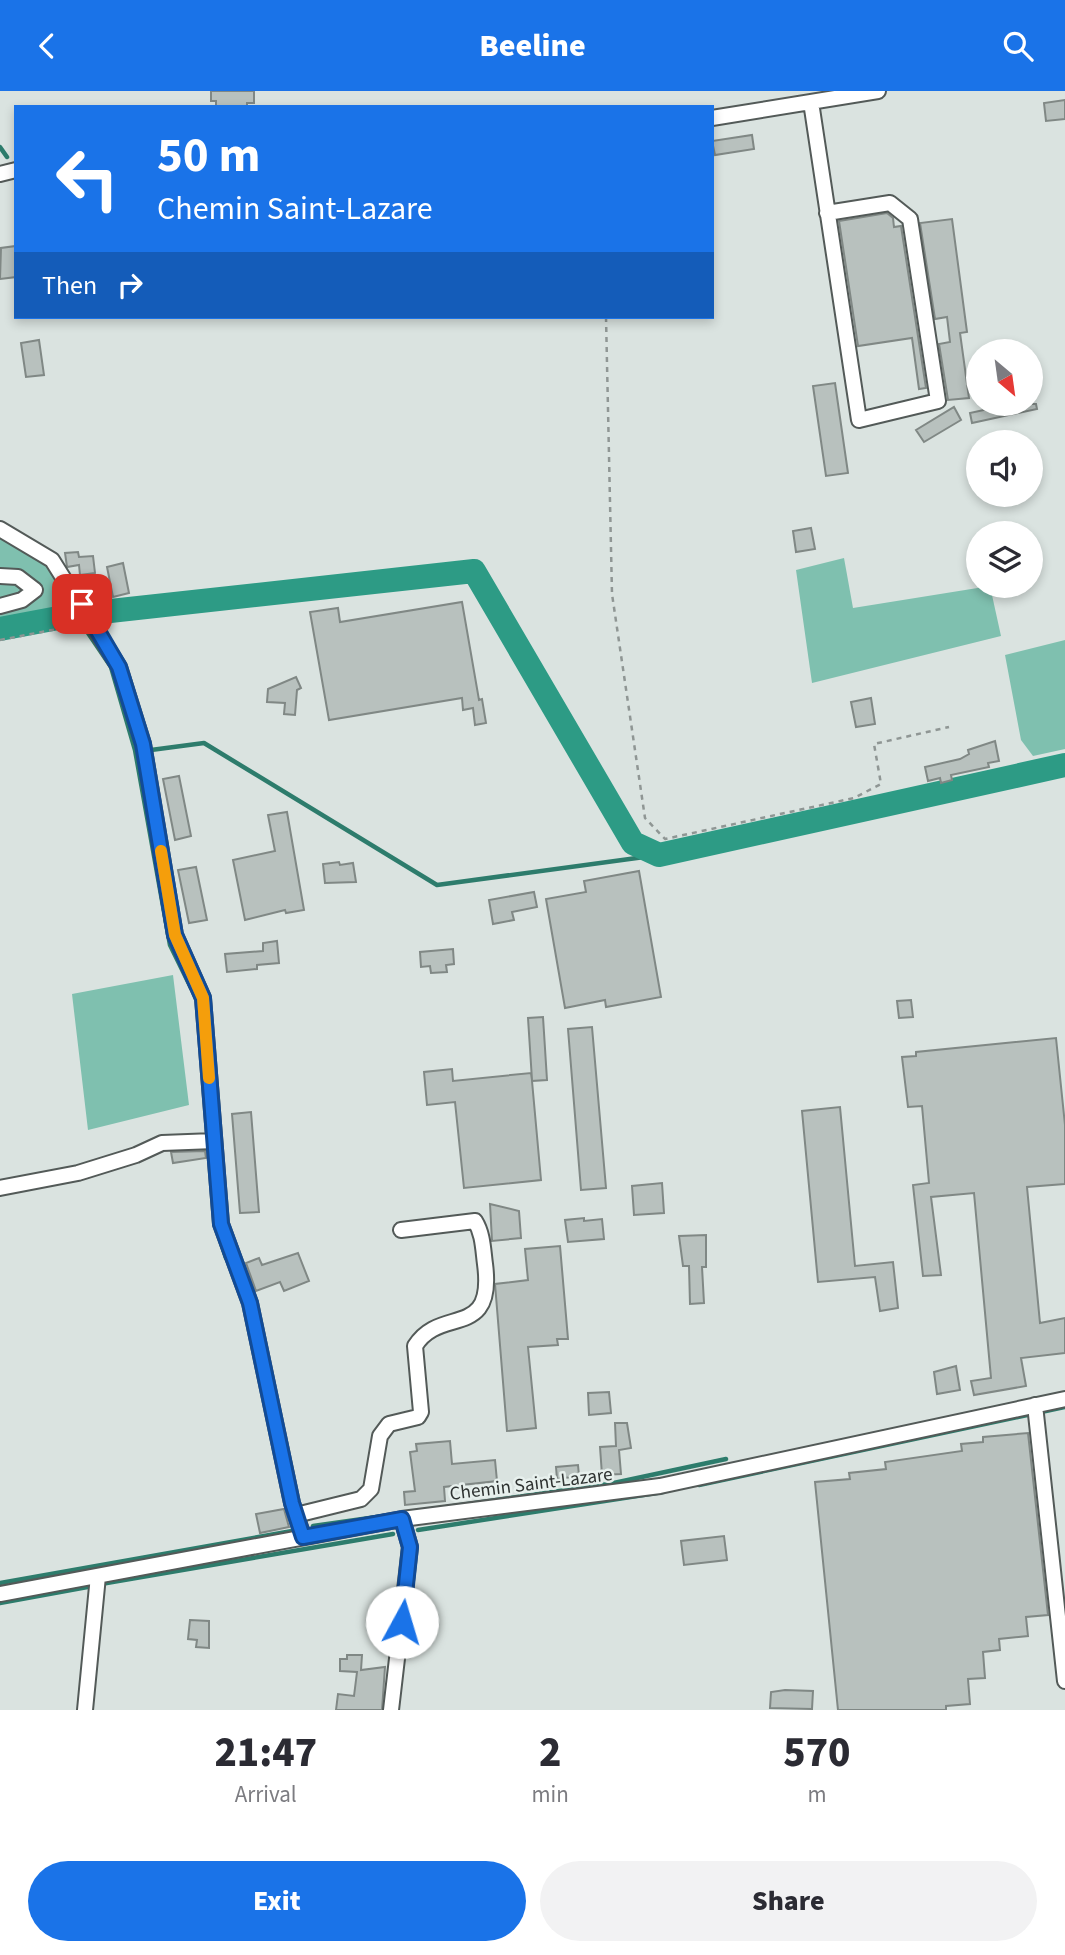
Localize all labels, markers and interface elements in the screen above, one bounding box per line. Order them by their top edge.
text: Beeline [479,23,586,69]
icon: back [28,27,66,65]
icon: search [999,27,1037,65]
text: 50 m [157,121,261,191]
icon: left [42,133,133,224]
text: Chemin Saint-Lazare [157,186,433,232]
icon: right [111,266,149,304]
text: Then [42,267,97,304]
north arrow [966,339,1043,417]
map controls [966,339,1043,598]
button: sound [966,430,1043,507]
button: layers [966,521,1043,598]
pin [52,574,112,634]
icon: arrive [63,585,101,623]
street label: Chemin Saint-Lazare [448,1461,614,1508]
position arrow [365,1585,439,1659]
text: 21:47 [214,1723,317,1783]
text: 2 [539,1723,561,1783]
text: 570 [783,1723,851,1783]
text: Arrival [235,1778,297,1811]
text: min [532,1778,569,1811]
text: m [807,1778,826,1811]
button: Exit [28,1861,526,1941]
button: Share [540,1861,1037,1941]

